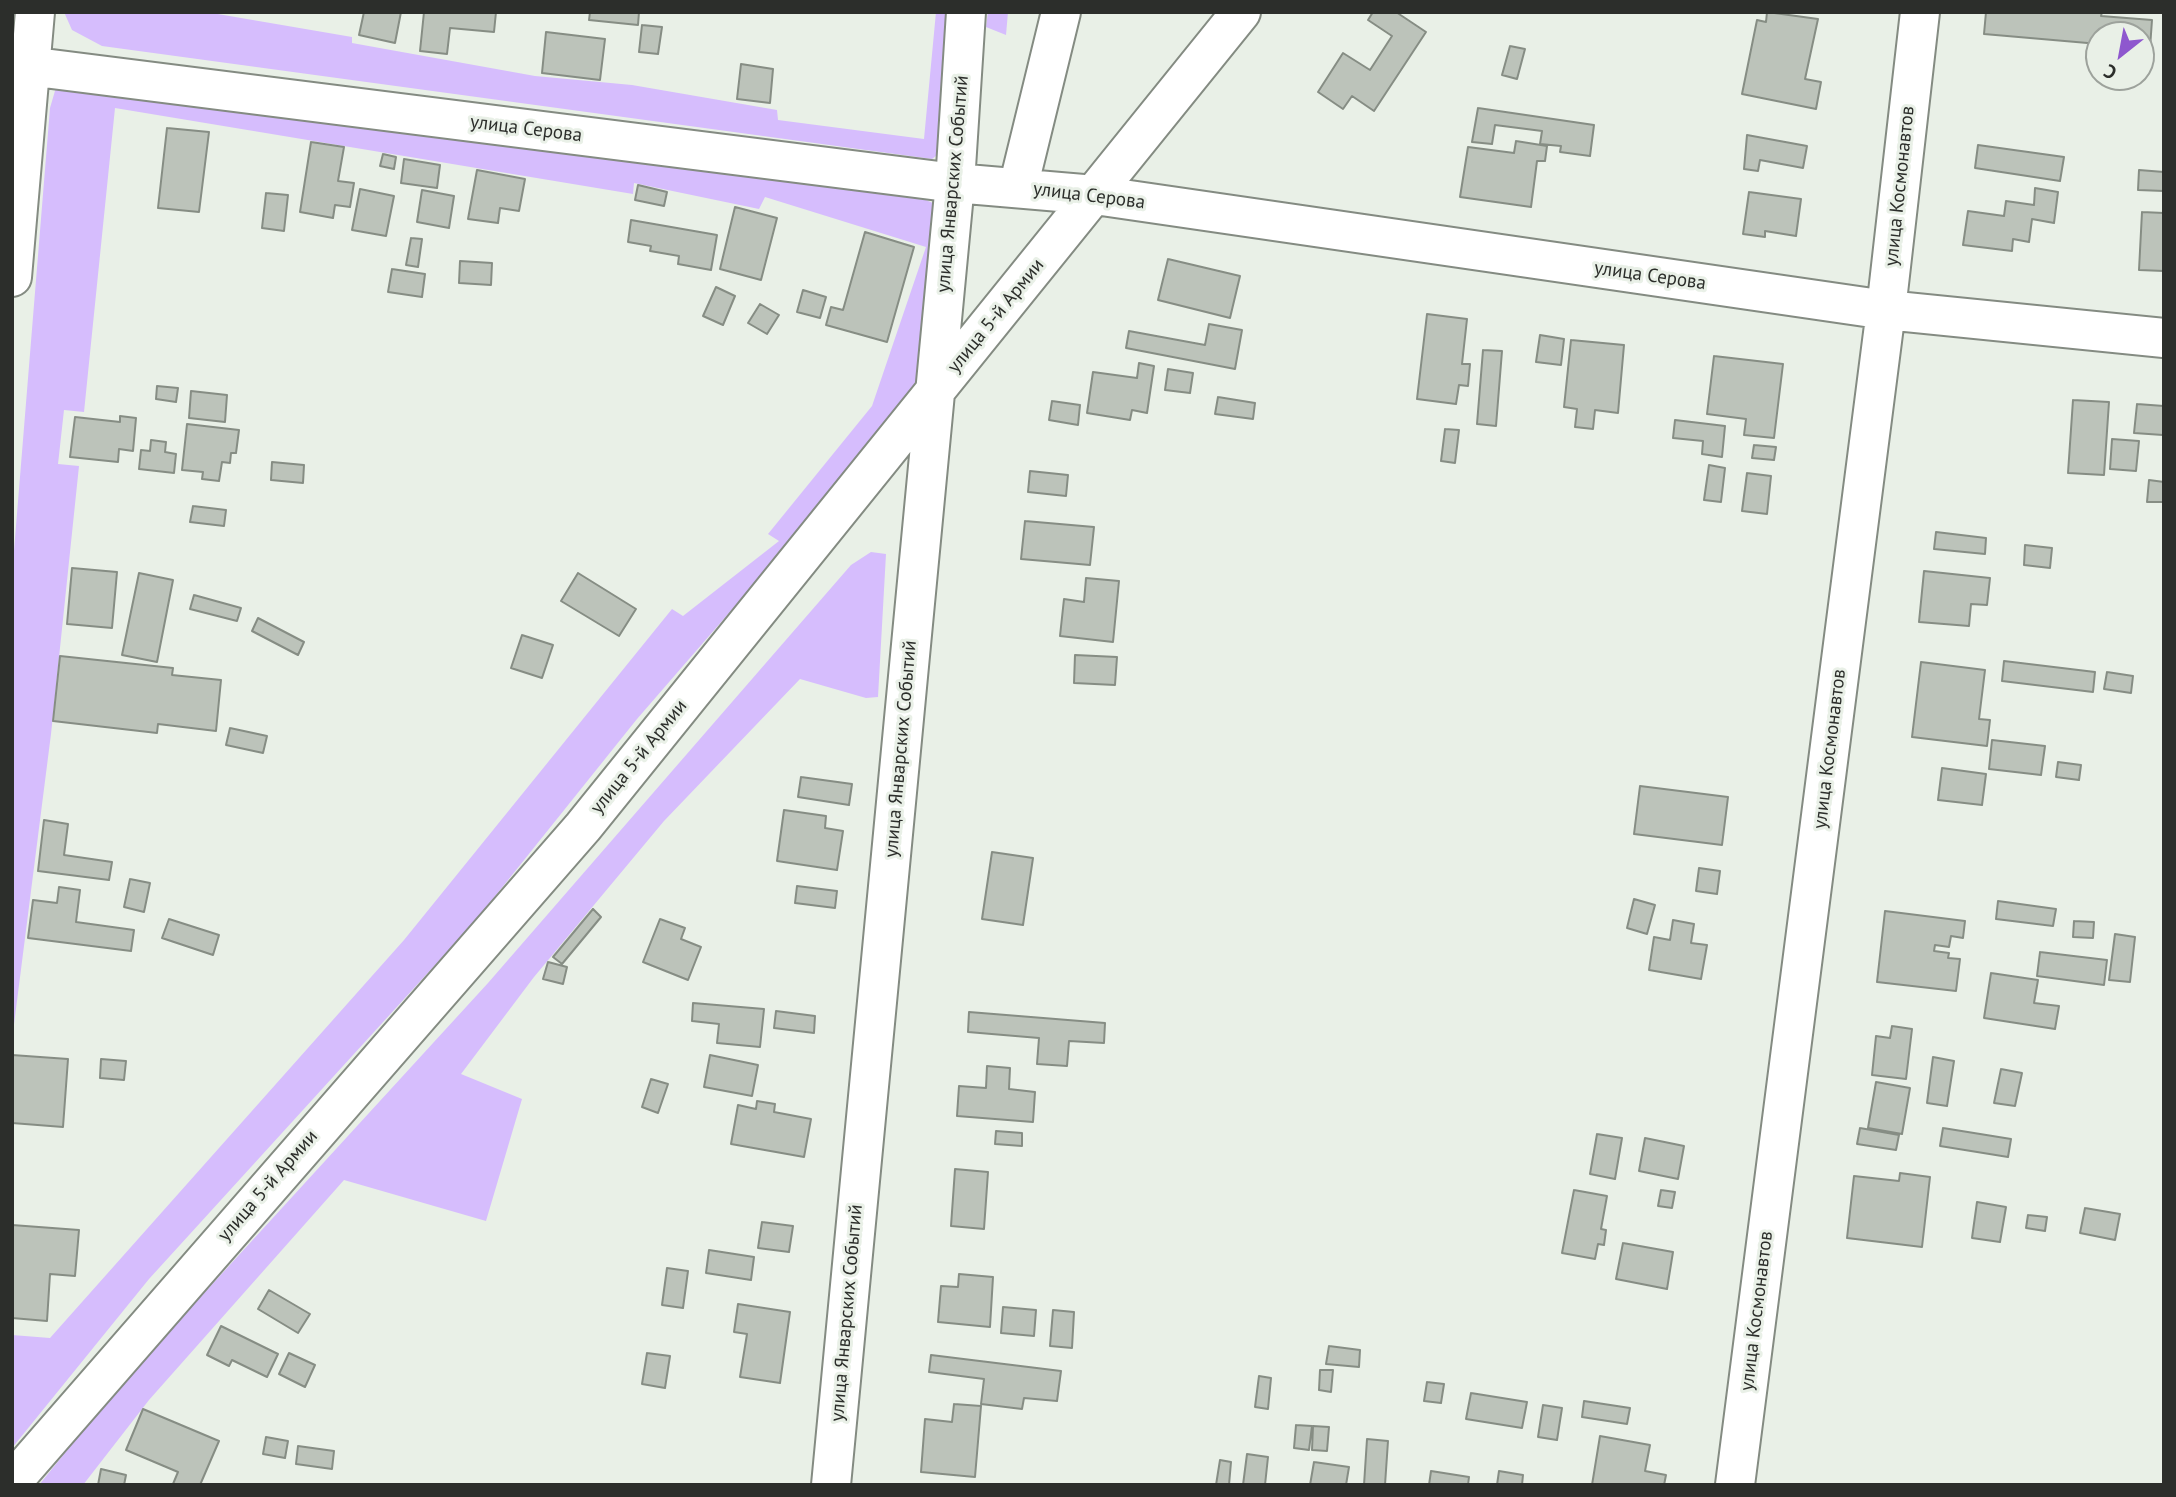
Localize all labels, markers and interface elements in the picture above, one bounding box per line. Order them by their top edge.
north arrow [2085,21,2155,91]
text: С [2099,59,2121,85]
street label: улица Январских Событий [932,74,974,294]
street label: улица Космонавтов [1880,105,1920,267]
street label: улица Серова [469,111,583,147]
street label: улица Серова [1032,178,1146,214]
street label: улица 5-й Армии [943,254,1049,378]
street label: улица Серова [1593,257,1707,295]
street label: улица Январских Событий [880,639,922,859]
street label: улица Космонавтов [1809,668,1851,830]
street label: улица 5-й Армии [586,695,692,819]
street label: улица 5-й Армии [213,1126,323,1246]
street label: улица Январских Событий [826,1203,868,1423]
street label: улица Космонавтов [1736,1230,1778,1392]

